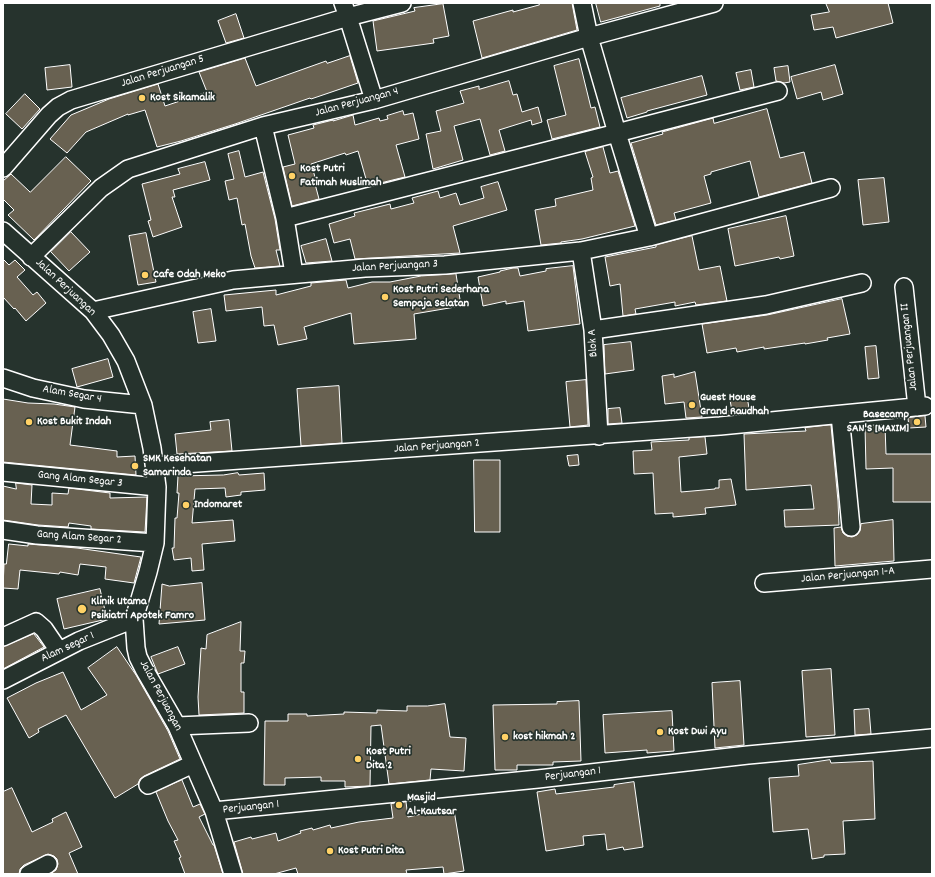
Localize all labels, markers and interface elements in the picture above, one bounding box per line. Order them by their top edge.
street label: Jalan Perjuangan 5 [120,53,206,91]
street label: Jalan Perjuangan 4 [314,85,400,121]
place label: Kost Sikamalik [150,91,215,105]
marker: Kost Sikamalik [137,93,147,103]
place label: Kost Putri Fatimah Muslimah [300,162,381,190]
marker: Kost Putri Fatimah Muslimah [287,171,297,181]
street label: Jalan Perjuangan [32,256,98,320]
street label: Jalan Perjuangan 3 [352,258,438,276]
place label: Cafe Odah Meko [153,268,226,282]
marker: Cafe Odah Meko [140,270,150,280]
place label: Kost Putri Sederhana Sempaja Selatan [393,283,489,311]
marker: Kost Putri Sederhana Sempaja Selatan [380,292,390,302]
street label: Jalan Perjuangan II [898,302,922,392]
street label: Blok A [586,328,602,358]
street label: Alam Segar 4 [41,383,103,407]
place label: Guest House Grand Raudhah [700,391,769,419]
marker: Guest House Grand Raudhah [687,400,697,410]
place label: Basecamp SAN'S [MAXIM] [847,408,909,436]
place label: Kost Bukit Indah [37,415,111,429]
marker: Kost Bukit Indah [24,417,34,427]
marker: Basecamp SAN'S [MAXIM] [912,417,922,427]
street label: Jalan Perjuangan 2 [394,437,480,457]
place label: SMK Kesehatan Samarinda [143,452,211,480]
marker: SMK Kesehatan Samarinda [130,461,140,471]
street label: Gang Alam Segar 3 [37,468,123,492]
place label: Indomaret [194,498,242,512]
marker: Indomaret [181,500,191,510]
street label: Gang Alam Segar 2 [36,528,122,548]
street label: Jalan Perjuangan 1-A [801,565,895,587]
place label: Klinik Utama Psikiatri Apotek Famro [91,595,194,623]
marker: Klinik Utama Psikiatri Apotek Famro [76,603,88,615]
street label: Alam segar 1 [39,629,97,667]
street label: Jalan Perjuangan [135,658,185,734]
place label: Kost Dwi Ayu [668,725,727,739]
marker: Kost Dwi Ayu [655,727,665,737]
place label: kost hikmah 2 [513,730,575,744]
marker: kost hikmah 2 [500,732,510,742]
place label: Kost Putri Dita 2 [366,745,411,773]
marker: Kost Putri Dita 2 [353,754,363,764]
street label: Perjuangan 1 [544,764,602,786]
place label: Masjid Al-Kautsar [407,791,456,819]
street label: Perjuangan 1 [222,798,280,818]
marker: Masjid Al-Kautsar [394,800,404,810]
place label: Kost Putri Dita [338,844,404,858]
marker: Kost Putri Dita [325,846,335,856]

